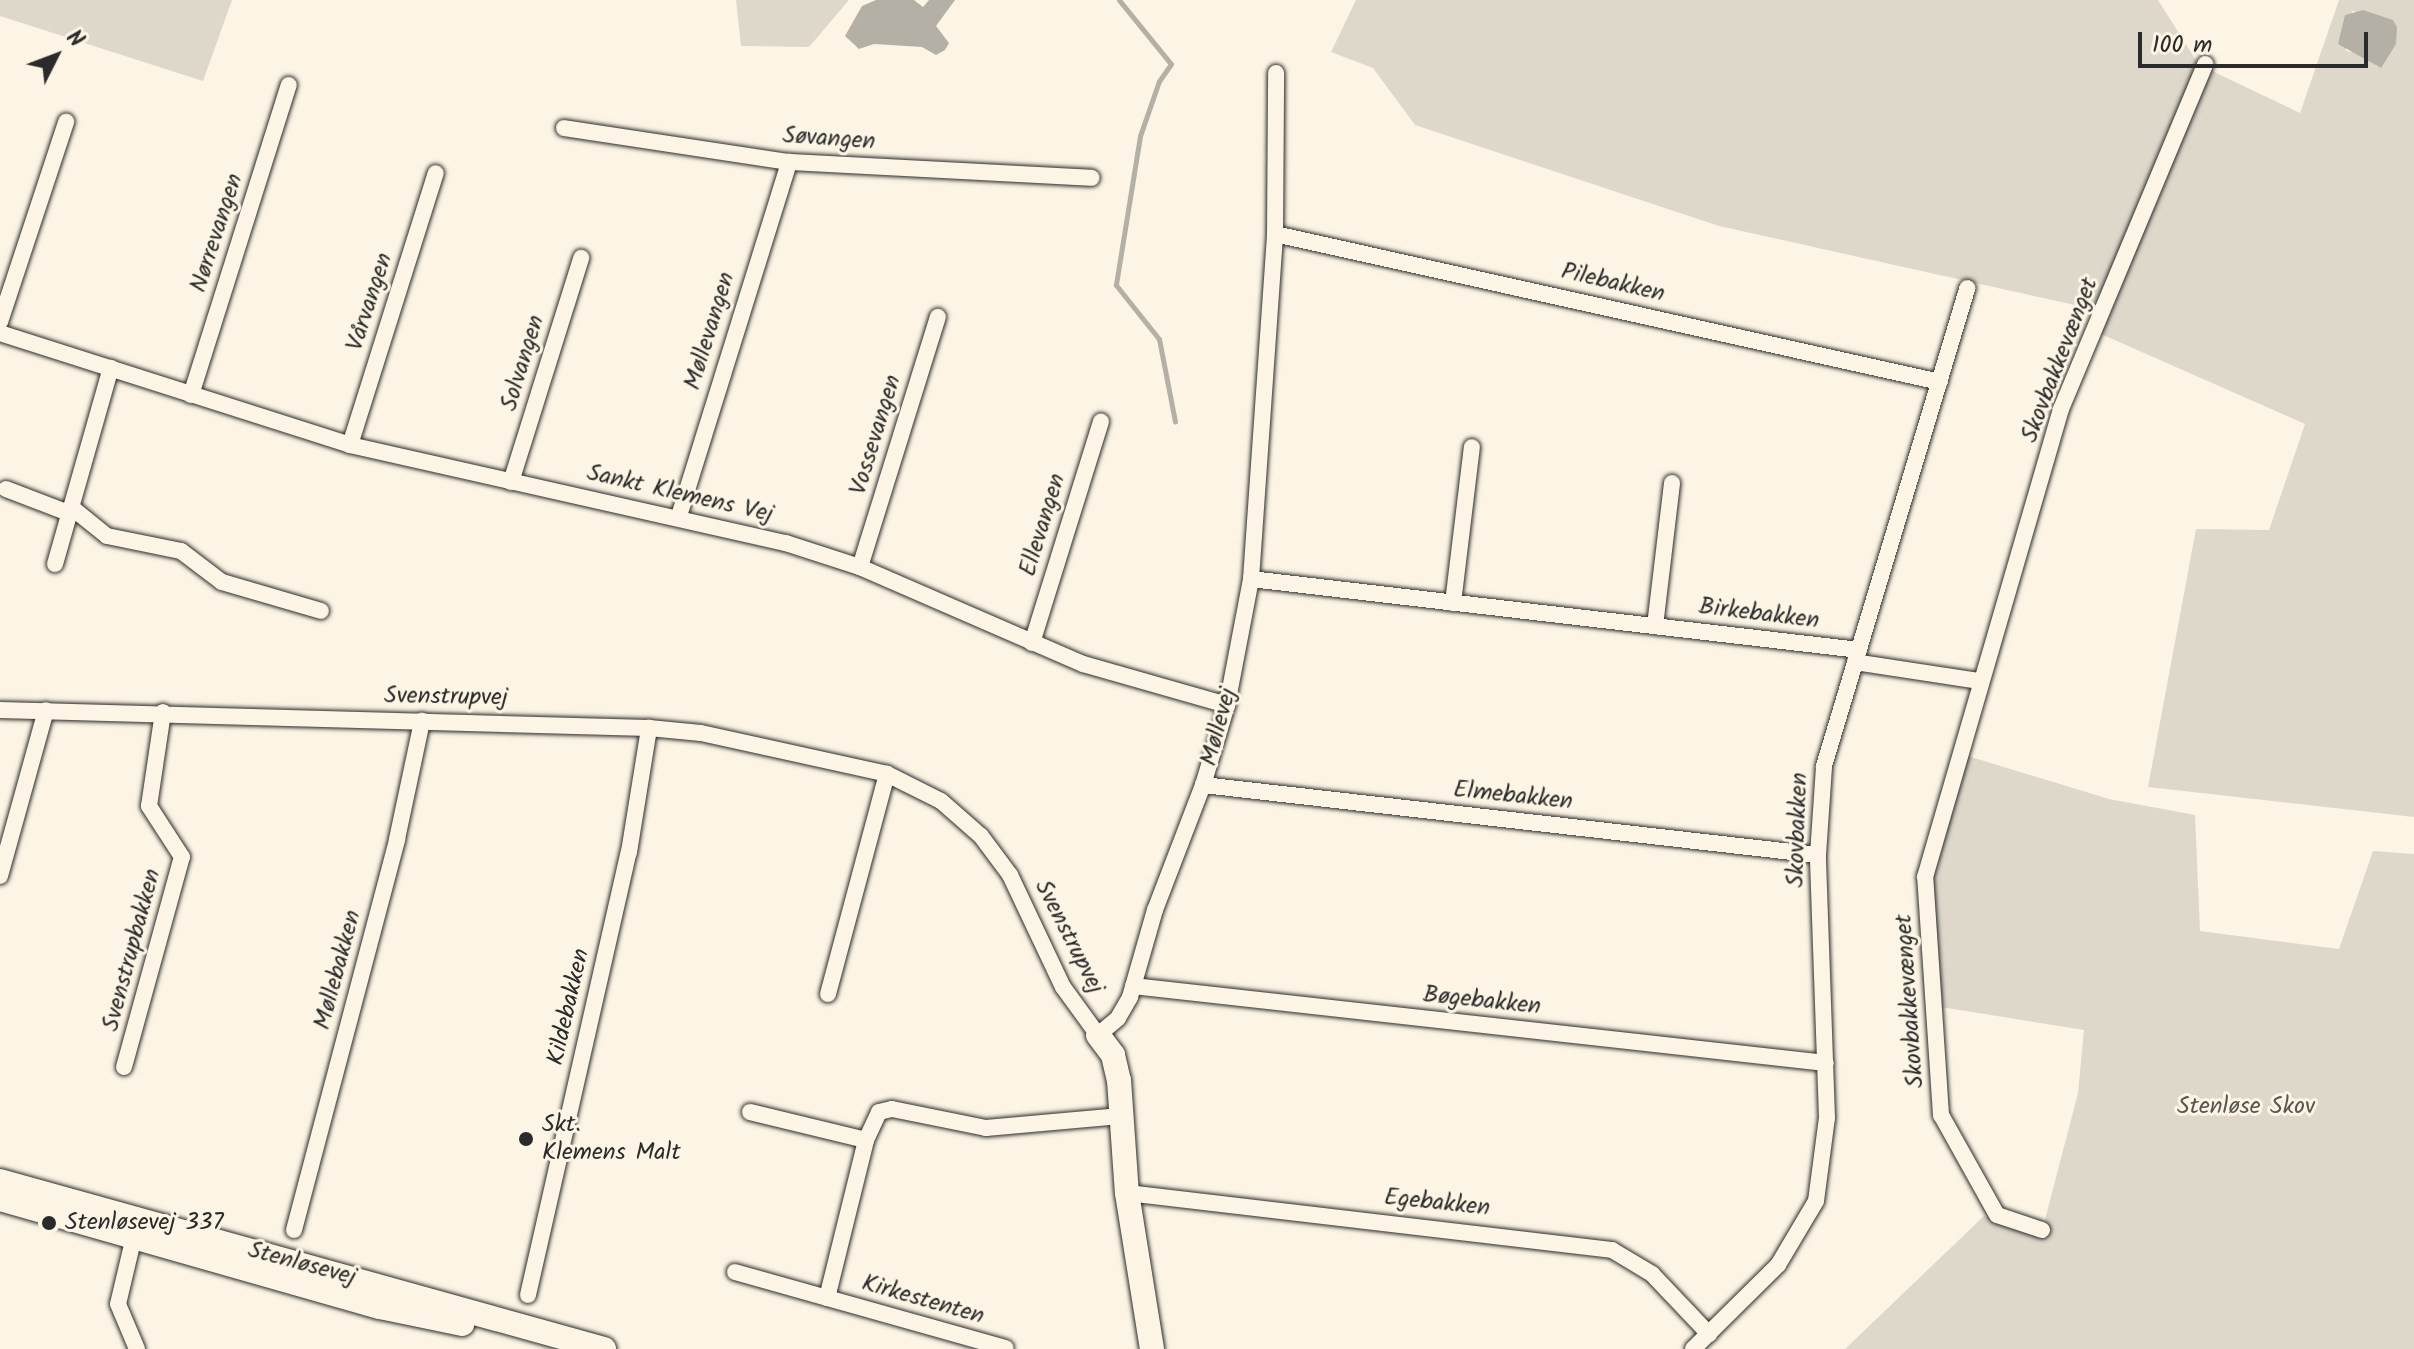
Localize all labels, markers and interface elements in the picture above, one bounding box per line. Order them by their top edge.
north arrow [16,16,96,96]
scale bar [2142,16,2372,66]
text: N [57,23,92,56]
text: 100 m [2152,26,2212,65]
street label: Søvangen [782,121,876,157]
street label: Nørrevangen [184,170,250,296]
street label: Vårvangen [341,249,399,355]
street label: Pilebakken [1558,257,1668,309]
street label: Møllevangen [678,269,742,393]
street label: Skovbakkevænget [2015,273,2105,447]
street label: Solvangen [495,312,551,414]
street label: Vossevangen [844,371,908,499]
street label: Sankt Klemens Vej [584,459,776,529]
street label: Ellevangen [1014,470,1072,580]
street label: Birkebakken [1697,592,1821,636]
street label: Svenstrupvej [384,682,508,712]
street label: Møllevej [1195,685,1243,769]
street label: Skovbakken [1782,772,1814,888]
street label: Elmebakken [1452,775,1574,817]
street label: Svenstrupbakken [96,866,168,1034]
street label: Svenstrupvej [1028,875,1110,999]
street label: Møllebakken [308,907,368,1033]
street label: Skovbakkevænget [1890,913,1930,1089]
street label: Kildebakken [542,946,596,1068]
street label: Bøgebakken [1422,980,1542,1022]
park label: Stenløse Skov [2177,1093,2315,1121]
place label: Skt. Klemens Malt [542,1111,681,1167]
marker: Skt. Klemens Malt [517,1130,535,1148]
street label: Egebakken [1383,1183,1491,1223]
place label: Stenløsevej 337 [65,1209,224,1237]
marker: Stenløsevej 337 [40,1214,58,1232]
street label: Stenløsevej [245,1236,359,1292]
street label: Kirkestenten [859,1269,987,1331]

